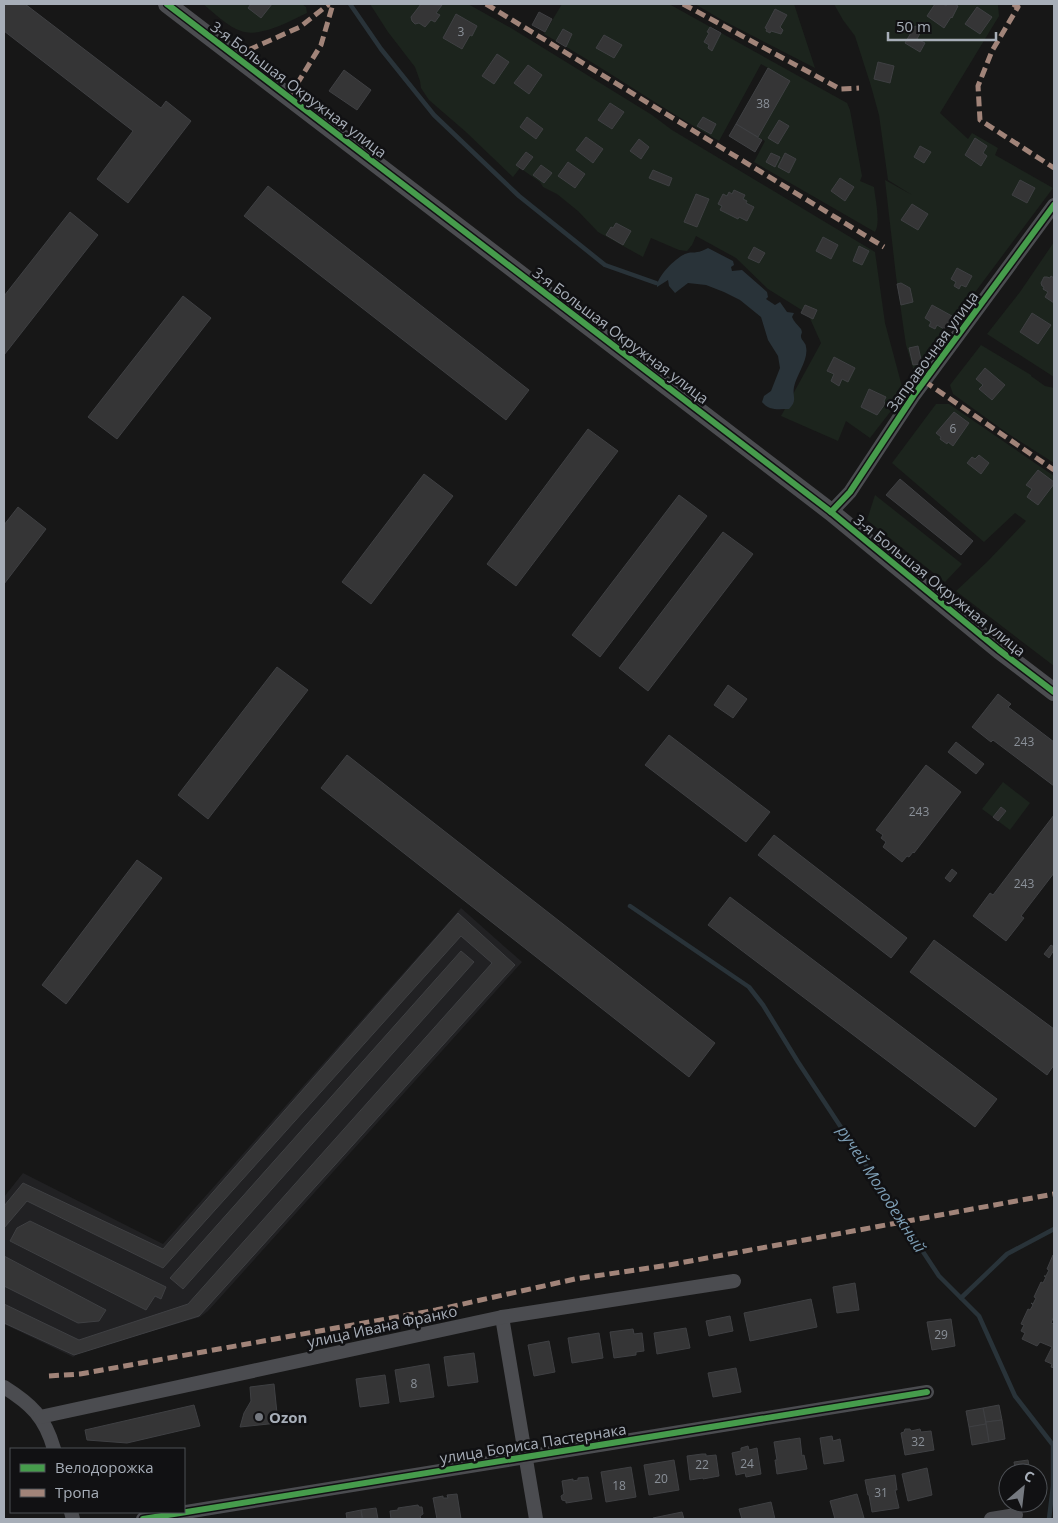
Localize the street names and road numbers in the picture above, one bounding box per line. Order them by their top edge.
street label: 3-я Большая Окружная улица [207,16,391,162]
street label: 3-я Большая Окружная улица [529,262,713,408]
street label: Заправочная улица [882,287,982,415]
street label: 3-я Большая Окружная улица [850,509,1030,661]
street label: улица Ивана Франко [305,1300,459,1352]
street label: улица Бориса Пастернака [438,1418,628,1468]

